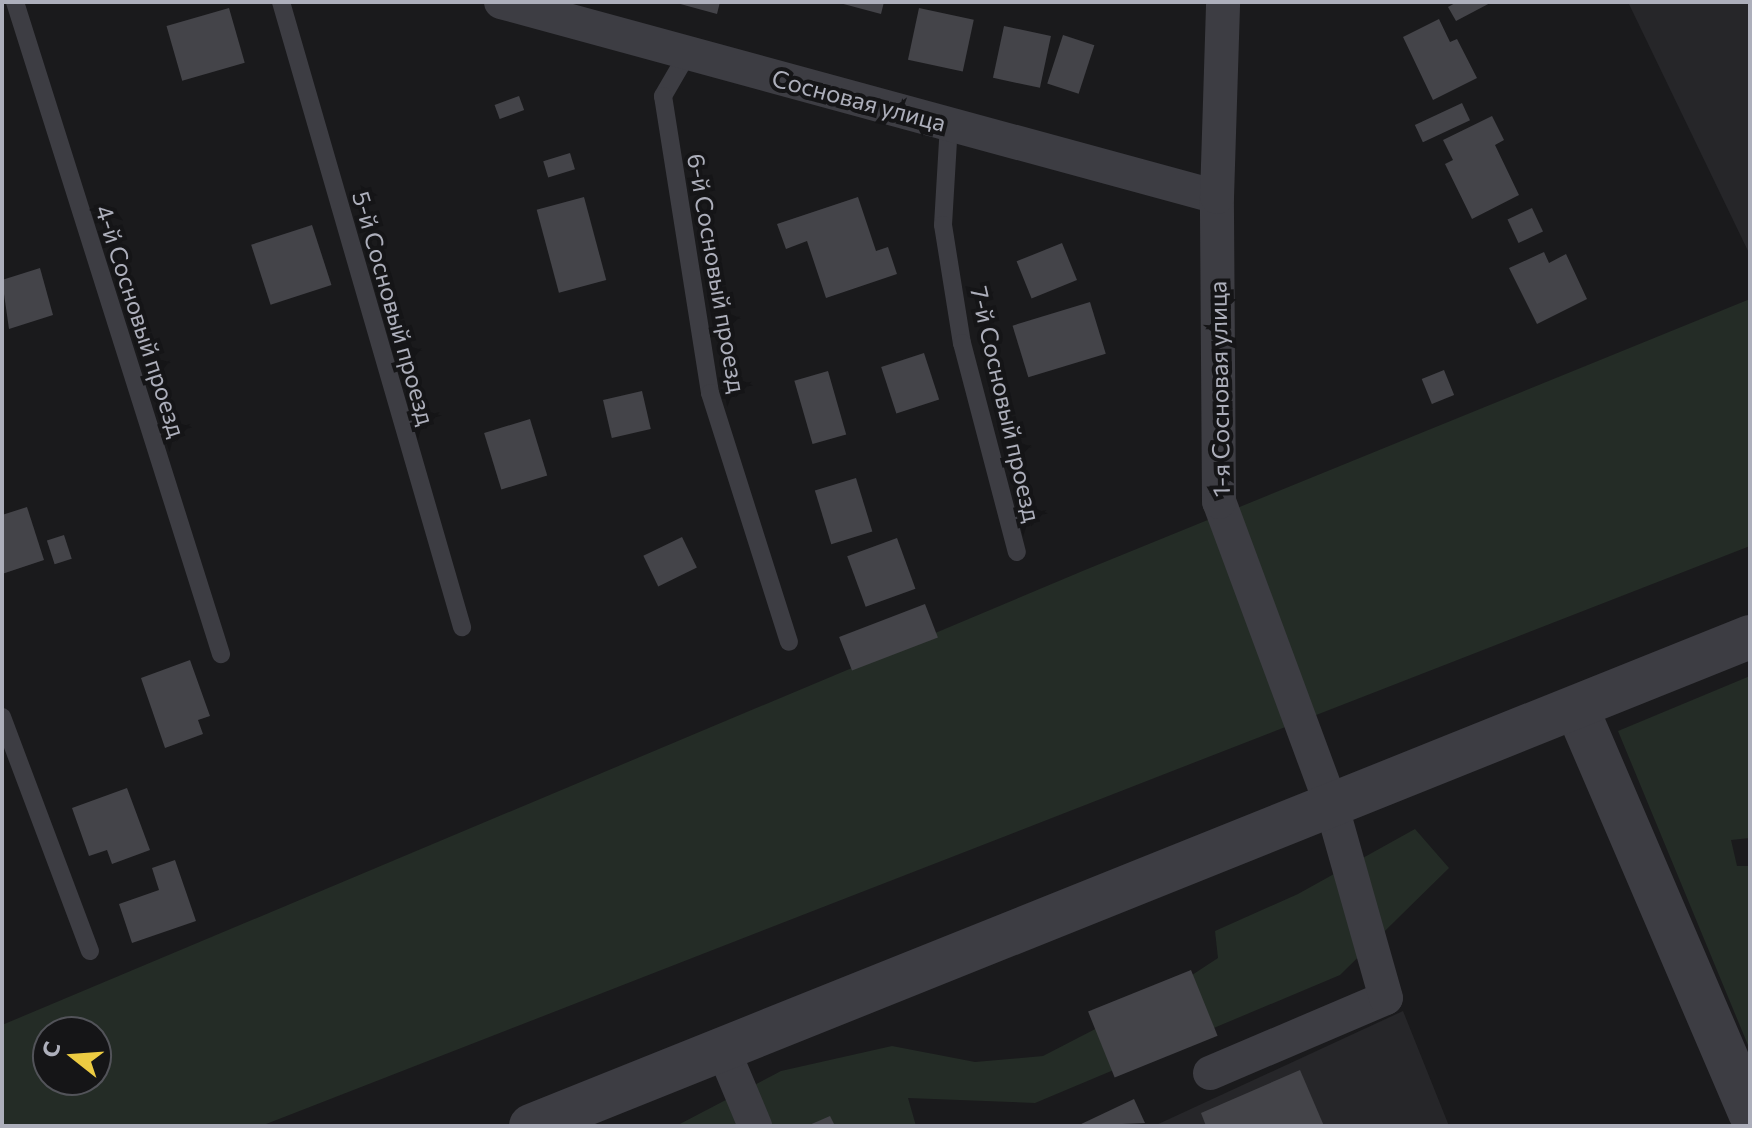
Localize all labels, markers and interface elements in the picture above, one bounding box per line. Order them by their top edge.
street label: Сосновая улица [769,63,949,137]
street label: 6-й Сосновый проезд [682,151,752,395]
street label: 5-й Сосновый проезд [347,188,441,428]
street label: 4-й Сосновый проезд [90,201,192,441]
street label: 1-я Сосновая улица [1203,281,1235,497]
street label: 7-й Сосновый проезд [965,284,1047,524]
north arrow [32,1016,112,1096]
text: С [35,1038,66,1061]

